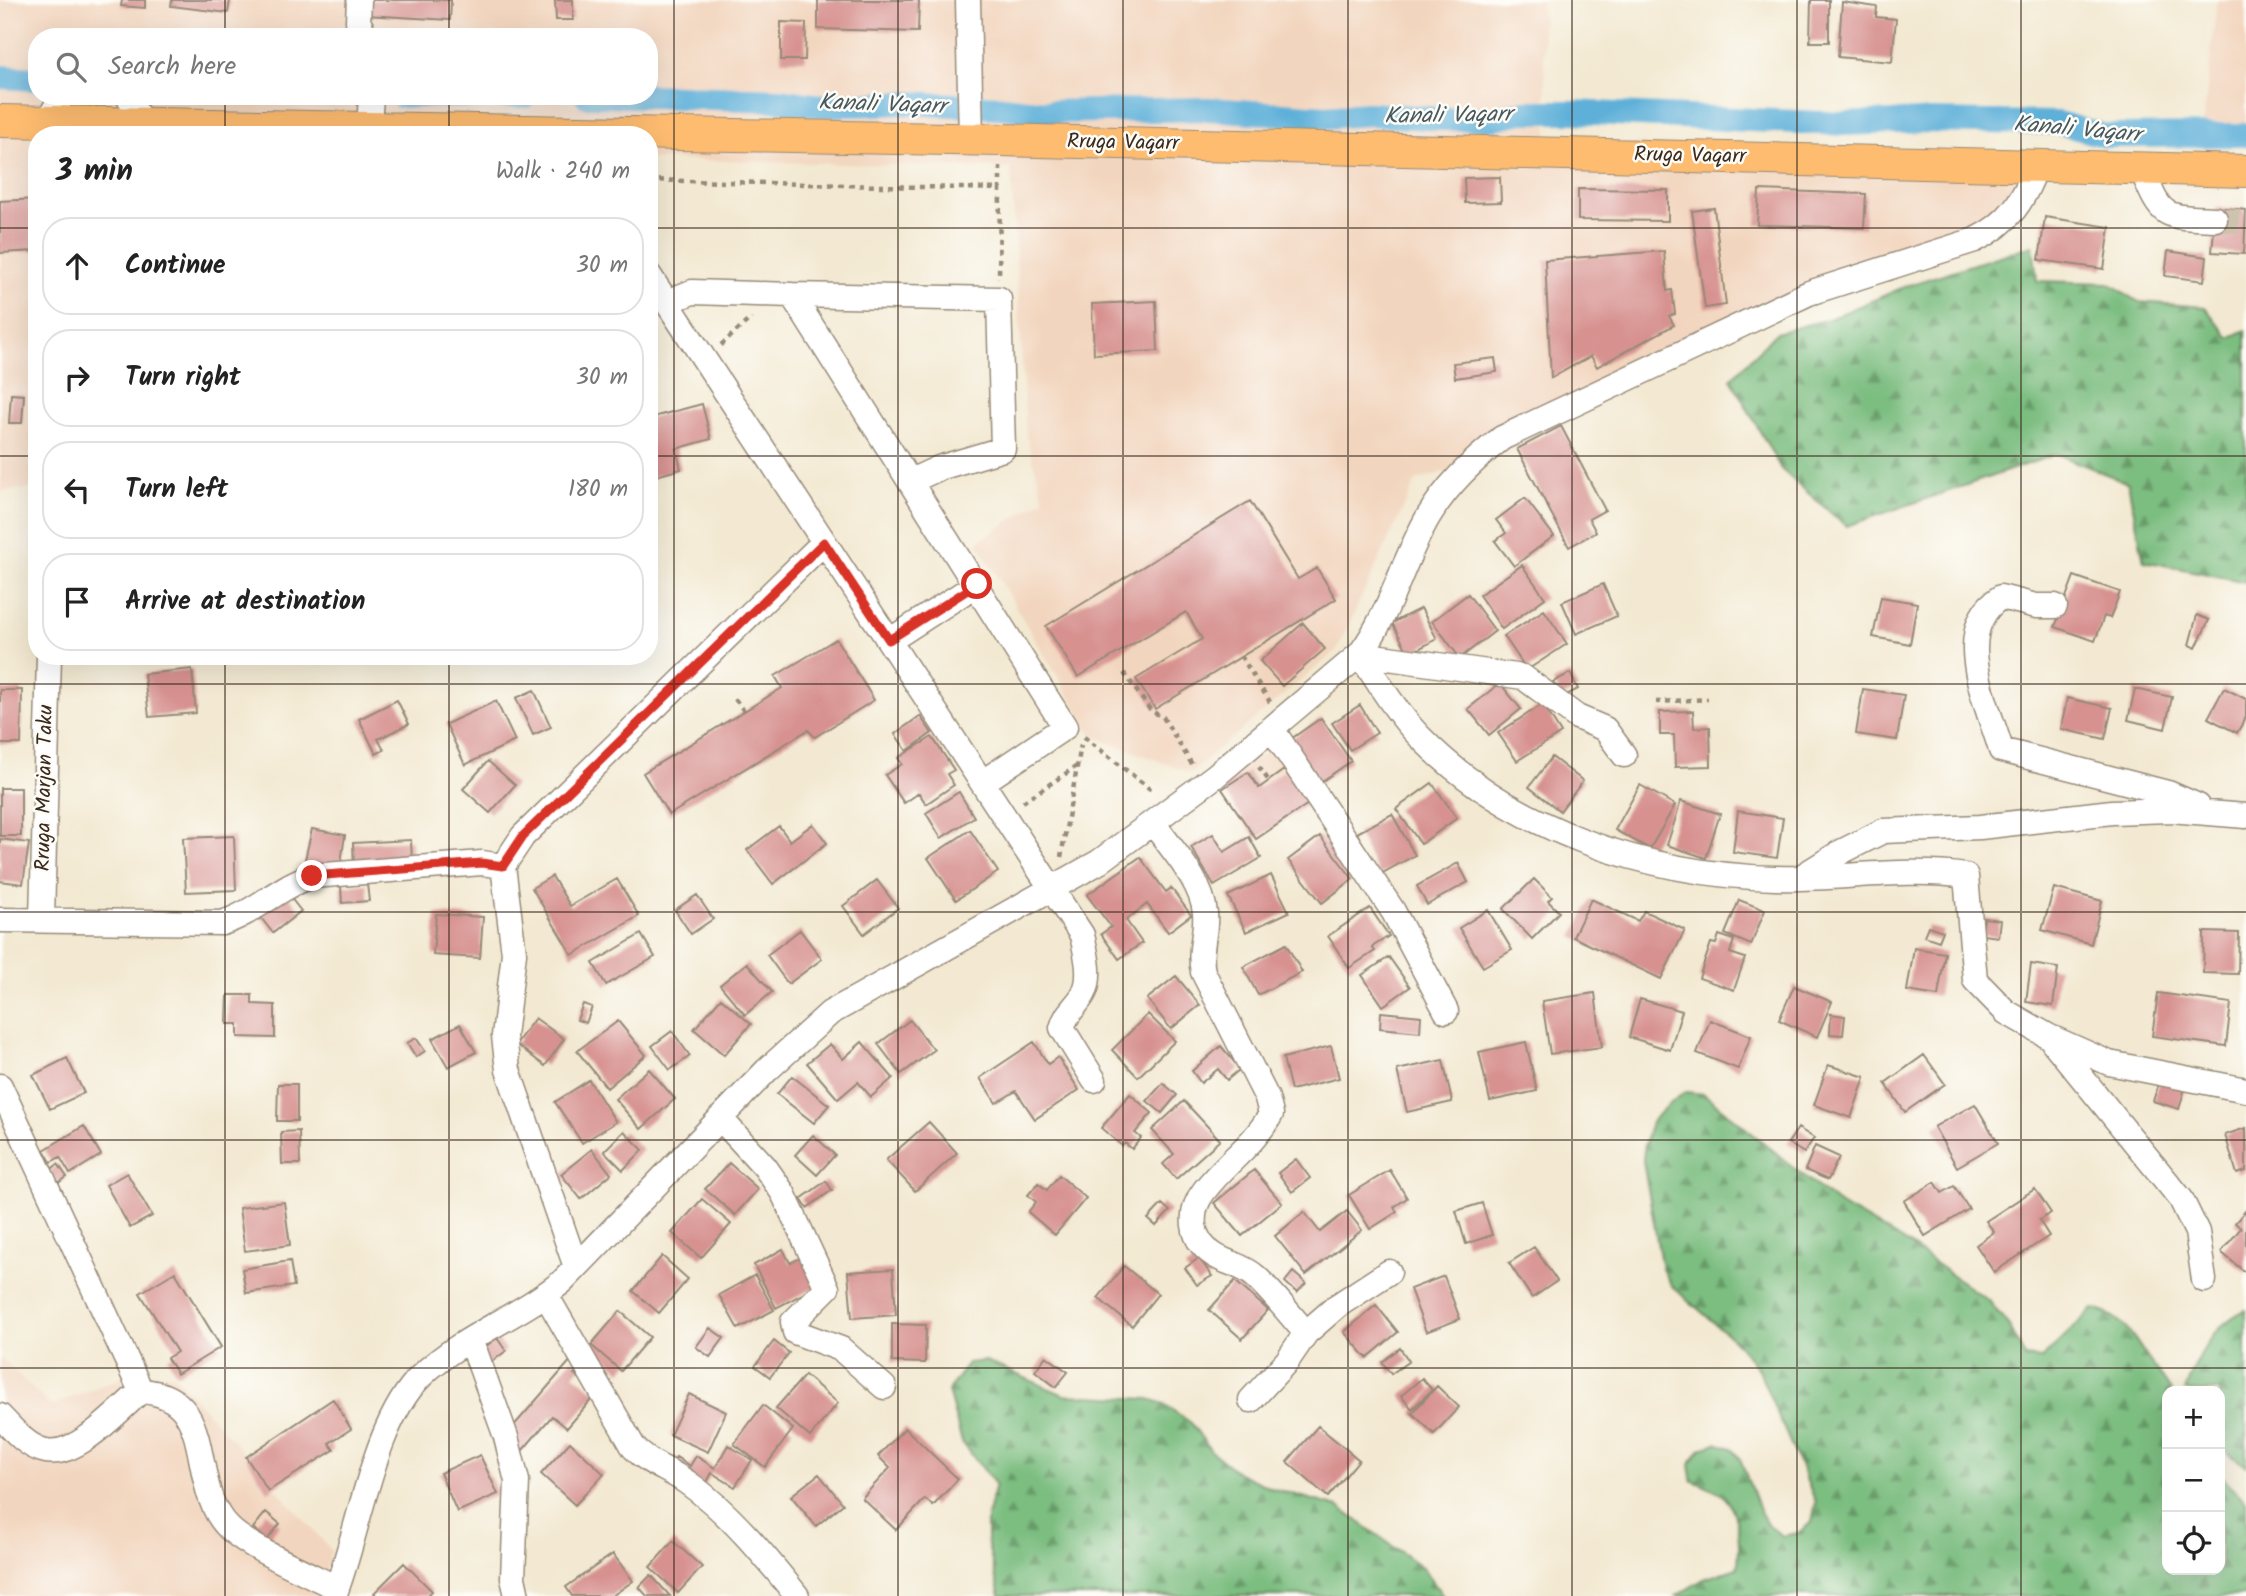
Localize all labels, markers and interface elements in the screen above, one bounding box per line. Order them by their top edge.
search box [28,28,658,105]
text: Search here [108,46,236,88]
icon: search [52,48,90,86]
water label: Kanali Vaqarr [818,85,951,125]
water label: Kanali Vaqarr [1384,97,1517,135]
water label: Kanali Vaqarr [2012,107,2147,154]
street label: Rruga Vaqarr [1067,126,1180,160]
street label: Rruga Vaqarr [1634,139,1747,173]
text: 3 min [56,148,133,196]
text: Walk · 240 m [496,154,630,190]
text: Continue [125,245,226,287]
icon: ahead [58,247,96,285]
text: 30 m [576,248,628,284]
text: Turn right [125,357,241,399]
icon: right [58,359,96,397]
text: 30 m [576,360,628,396]
text: Turn left [125,469,228,511]
icon: left [58,471,96,509]
text: 180 m [568,472,628,508]
route start [961,568,992,599]
text: Arrive at destination [125,581,365,623]
icon: arrive [58,583,96,621]
street label: Rruga Marjan Taku [27,704,63,872]
route end [296,860,327,891]
map controls [2162,1386,2225,1575]
button: + [2162,1386,2225,1449]
button: − [2162,1449,2225,1512]
button: locate [2162,1512,2225,1575]

